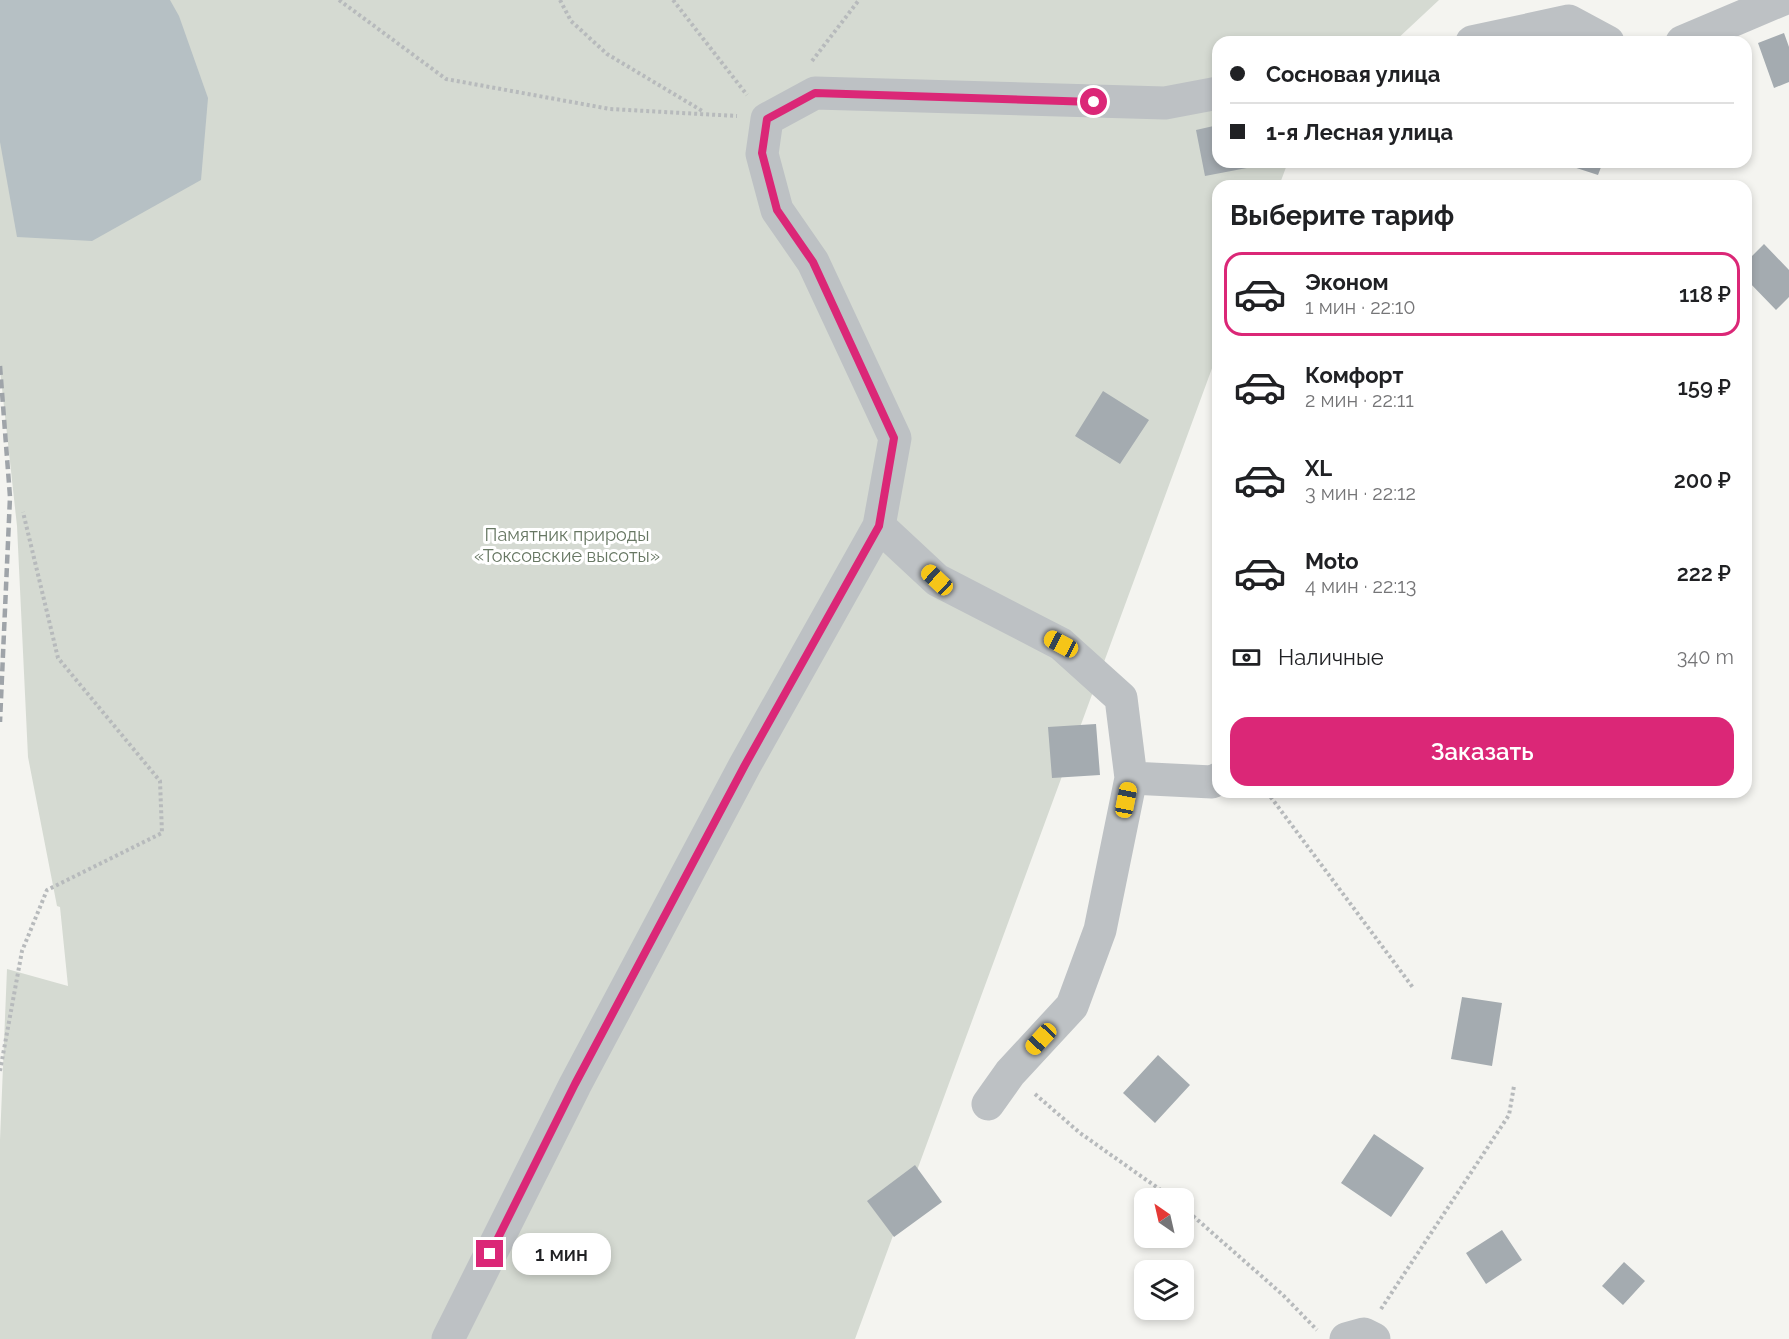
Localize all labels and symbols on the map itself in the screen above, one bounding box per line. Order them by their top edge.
route start [1080,88,1107,115]
park label: Памятник природы «Токсовские высоты» [474,524,660,566]
car [918,561,956,599]
car [1041,628,1081,660]
car [1114,781,1138,819]
car [1022,1020,1060,1058]
north arrow [1134,1188,1194,1248]
callout: 1 мин [511,1233,610,1275]
route end [476,1240,503,1267]

